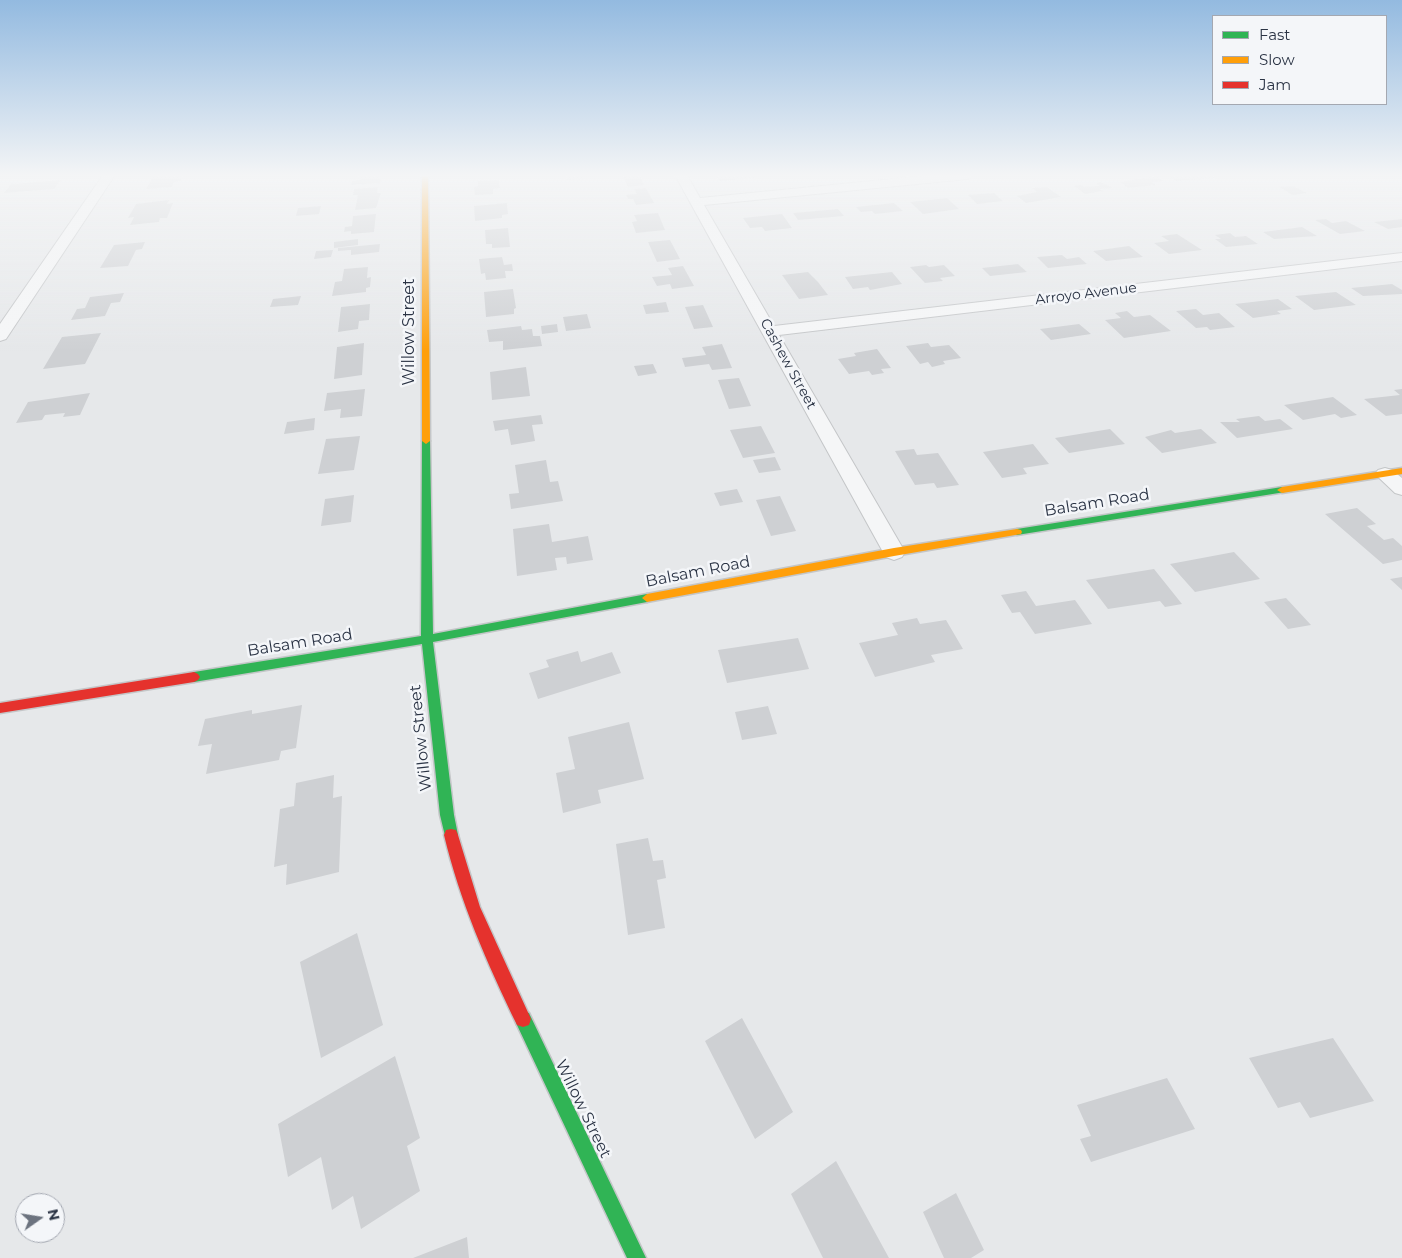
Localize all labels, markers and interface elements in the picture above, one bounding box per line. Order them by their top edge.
legend [1212,15,1387,105]
text: Fast [1259,25,1290,44]
text: Slow [1259,50,1295,69]
text: Jam [1259,75,1291,94]
street label: Willow Street [399,279,419,385]
street label: Arroyo Avenue [1034,279,1138,309]
street label: Cashew Street [756,316,820,412]
street label: Balsam Road [1043,485,1151,521]
street label: Balsam Road [644,552,752,592]
street label: Balsam Road [246,625,354,661]
street label: Willow Street [406,684,436,792]
street label: Willow Street [551,1057,615,1161]
north arrow [15,1193,65,1243]
text: N [44,1207,64,1222]

